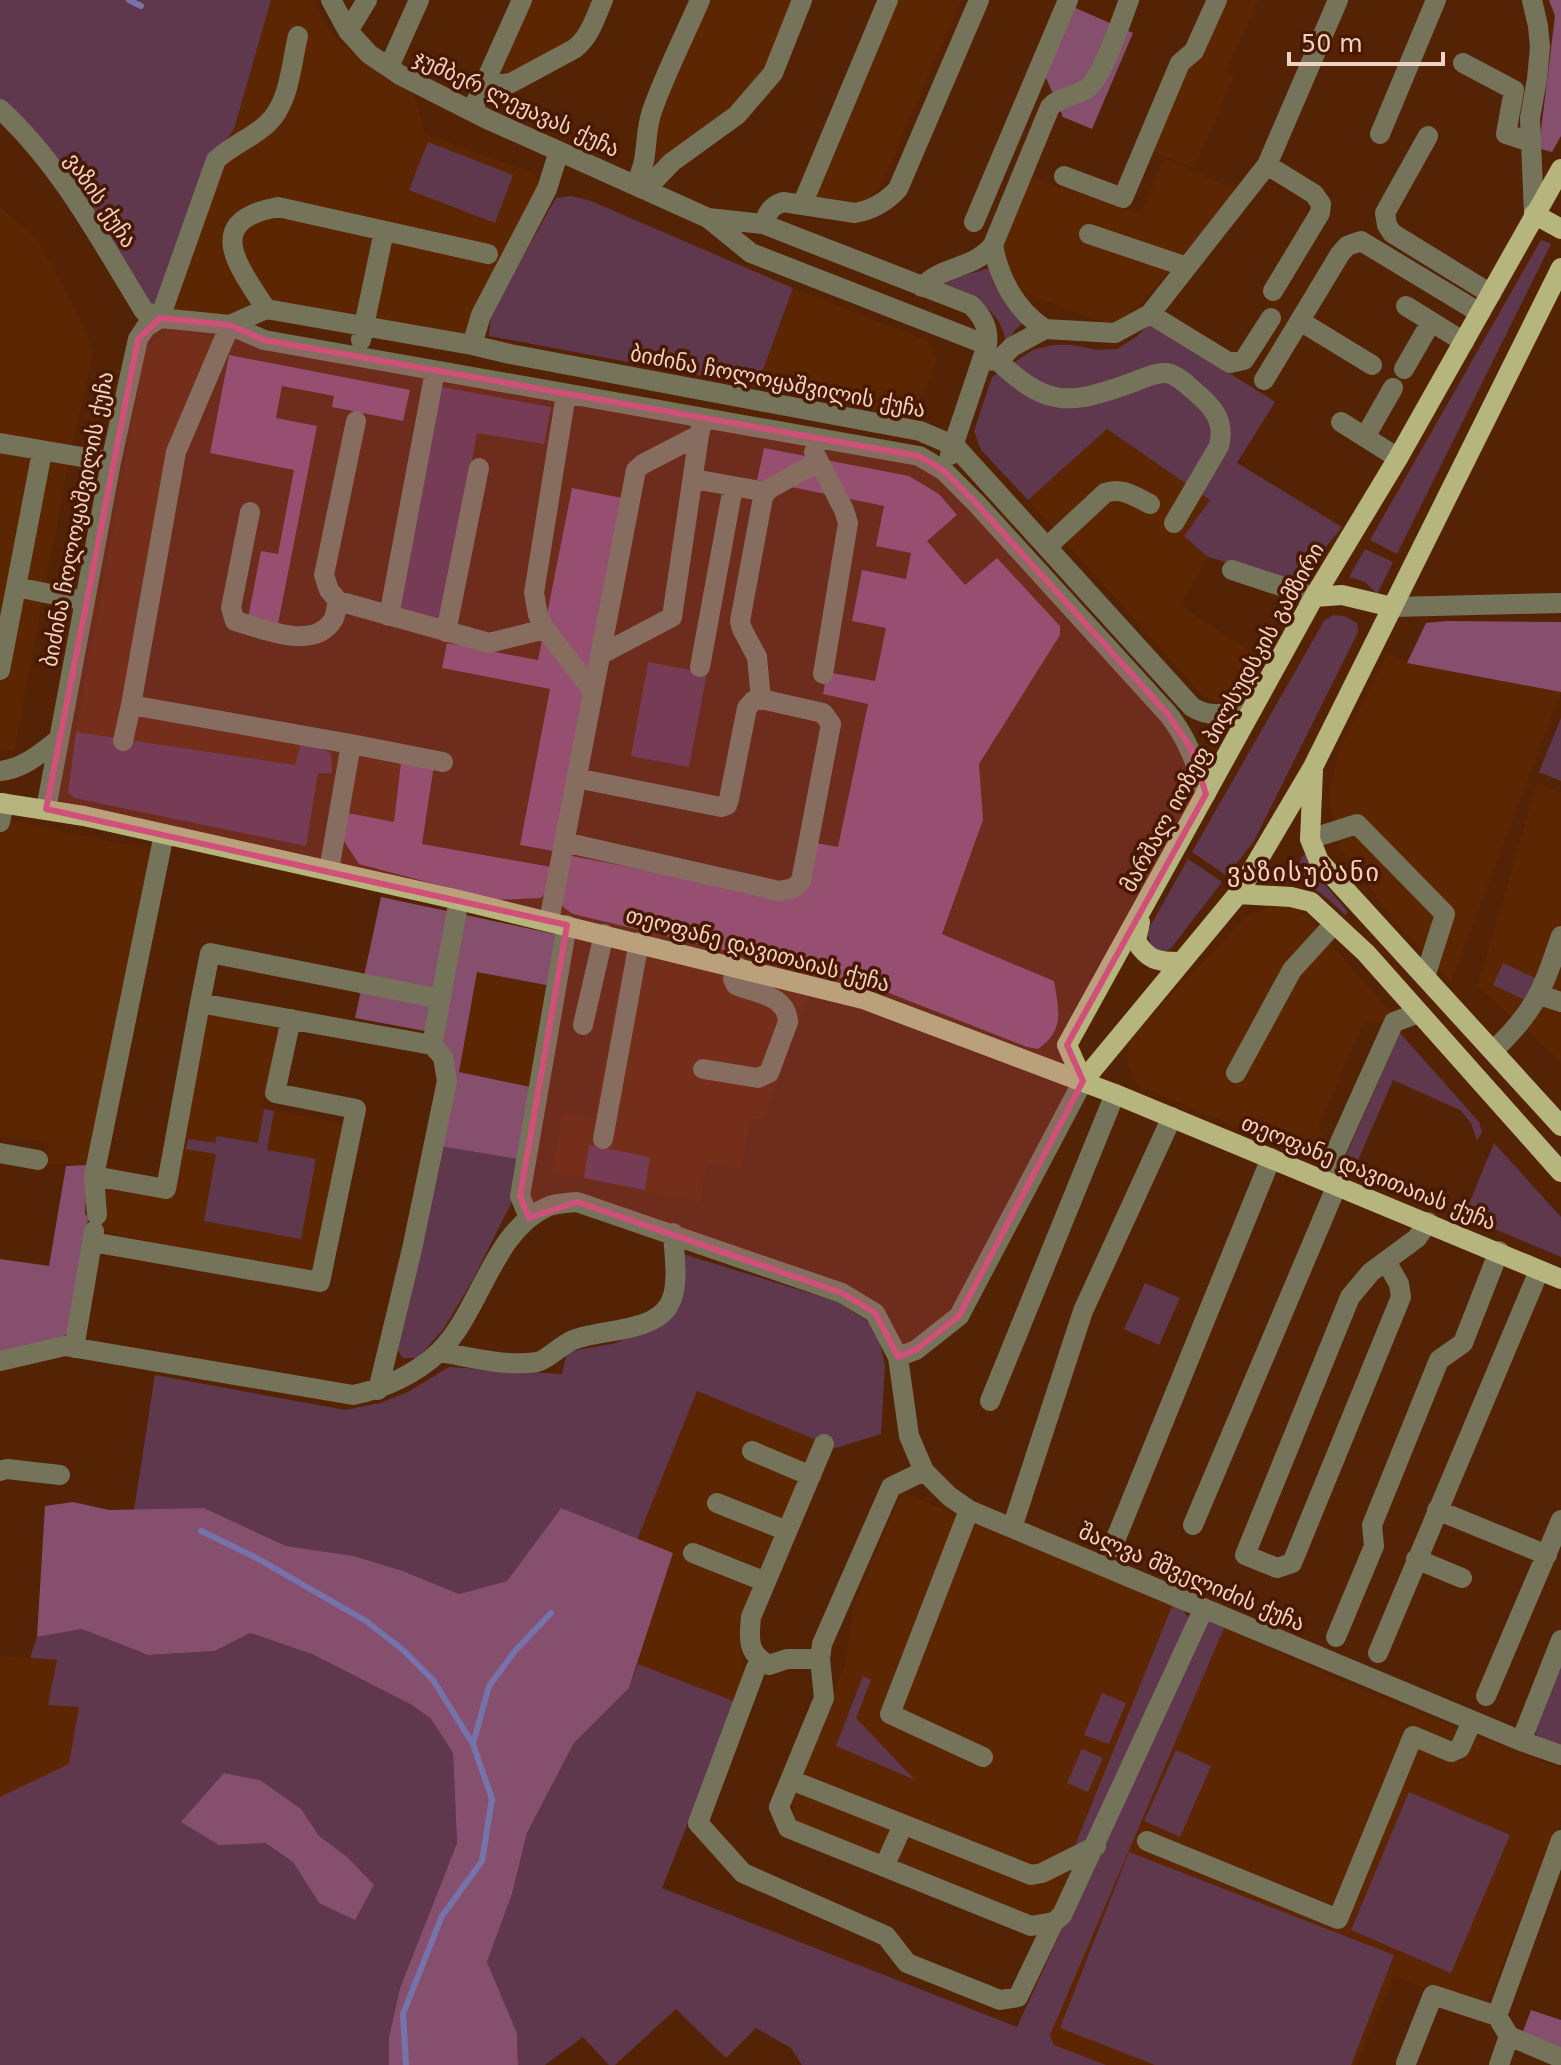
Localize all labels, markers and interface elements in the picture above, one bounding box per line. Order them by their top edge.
scale bar [1289,16,1443,66]
text: 50 m [1301,30,1363,58]
street label: ჯუმბერ ლეჟავას ქუჩა [410,45,623,162]
street label: ვაზის ქუჩა [60,148,141,252]
street label: ბიძინა ჩოლოყაშვილის ქუჩა [628,341,928,422]
street label: ბიძინა ჩოლოყაშვილის ქუჩა [37,369,118,669]
street label: მარშალ იოზეფ პილსუდსკის გამზირი [1116,538,1329,896]
district label: ვაზისუბანი [1227,857,1381,887]
street label: თეოფანე დავითაიას ქუჩა [623,902,893,997]
street label: თეოფანე დავითაიას ქუჩა [1238,1110,1500,1235]
street label: შალვა მშველიძის ქუჩა [1075,1519,1308,1636]

